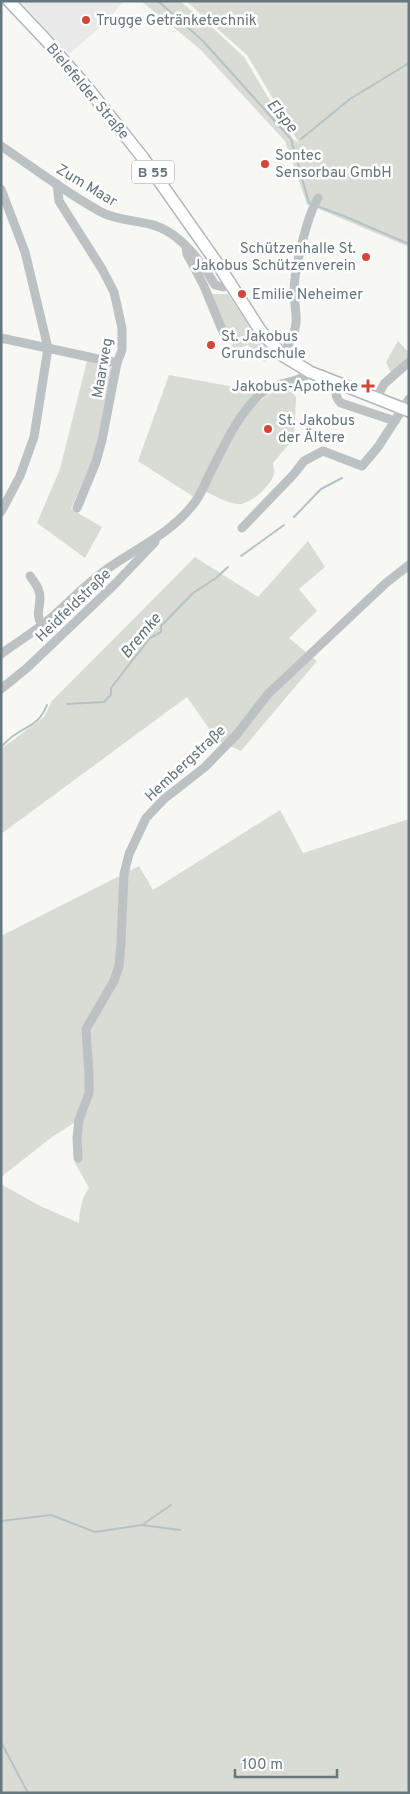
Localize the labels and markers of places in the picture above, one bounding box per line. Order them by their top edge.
place label: Trugge Getränketechnik [96,12,257,31]
marker: Trugge Getränketechnik [80,14,92,26]
place label: Sontec Sensorbau GmbH [275,147,392,183]
marker: Sontec Sensorbau GmbH [259,158,271,170]
place label: Schützenhalle St. Jakobus Schützenverein [192,240,356,276]
marker: Schützenhalle St. Jakobus Schützenverein [360,251,372,263]
place label: Emilie Neheimer [252,286,363,305]
marker: Emilie Neheimer [236,288,248,300]
place label: St. Jakobus Grundschule [221,328,306,364]
marker: St. Jakobus Grundschule [205,339,217,351]
place label: Jakobus-Apotheke [232,378,358,397]
marker: Jakobus-Apotheke [362,380,374,392]
place label: St. Jakobus der Ältere [278,412,355,448]
marker: St. Jakobus der Ältere [262,423,274,435]

